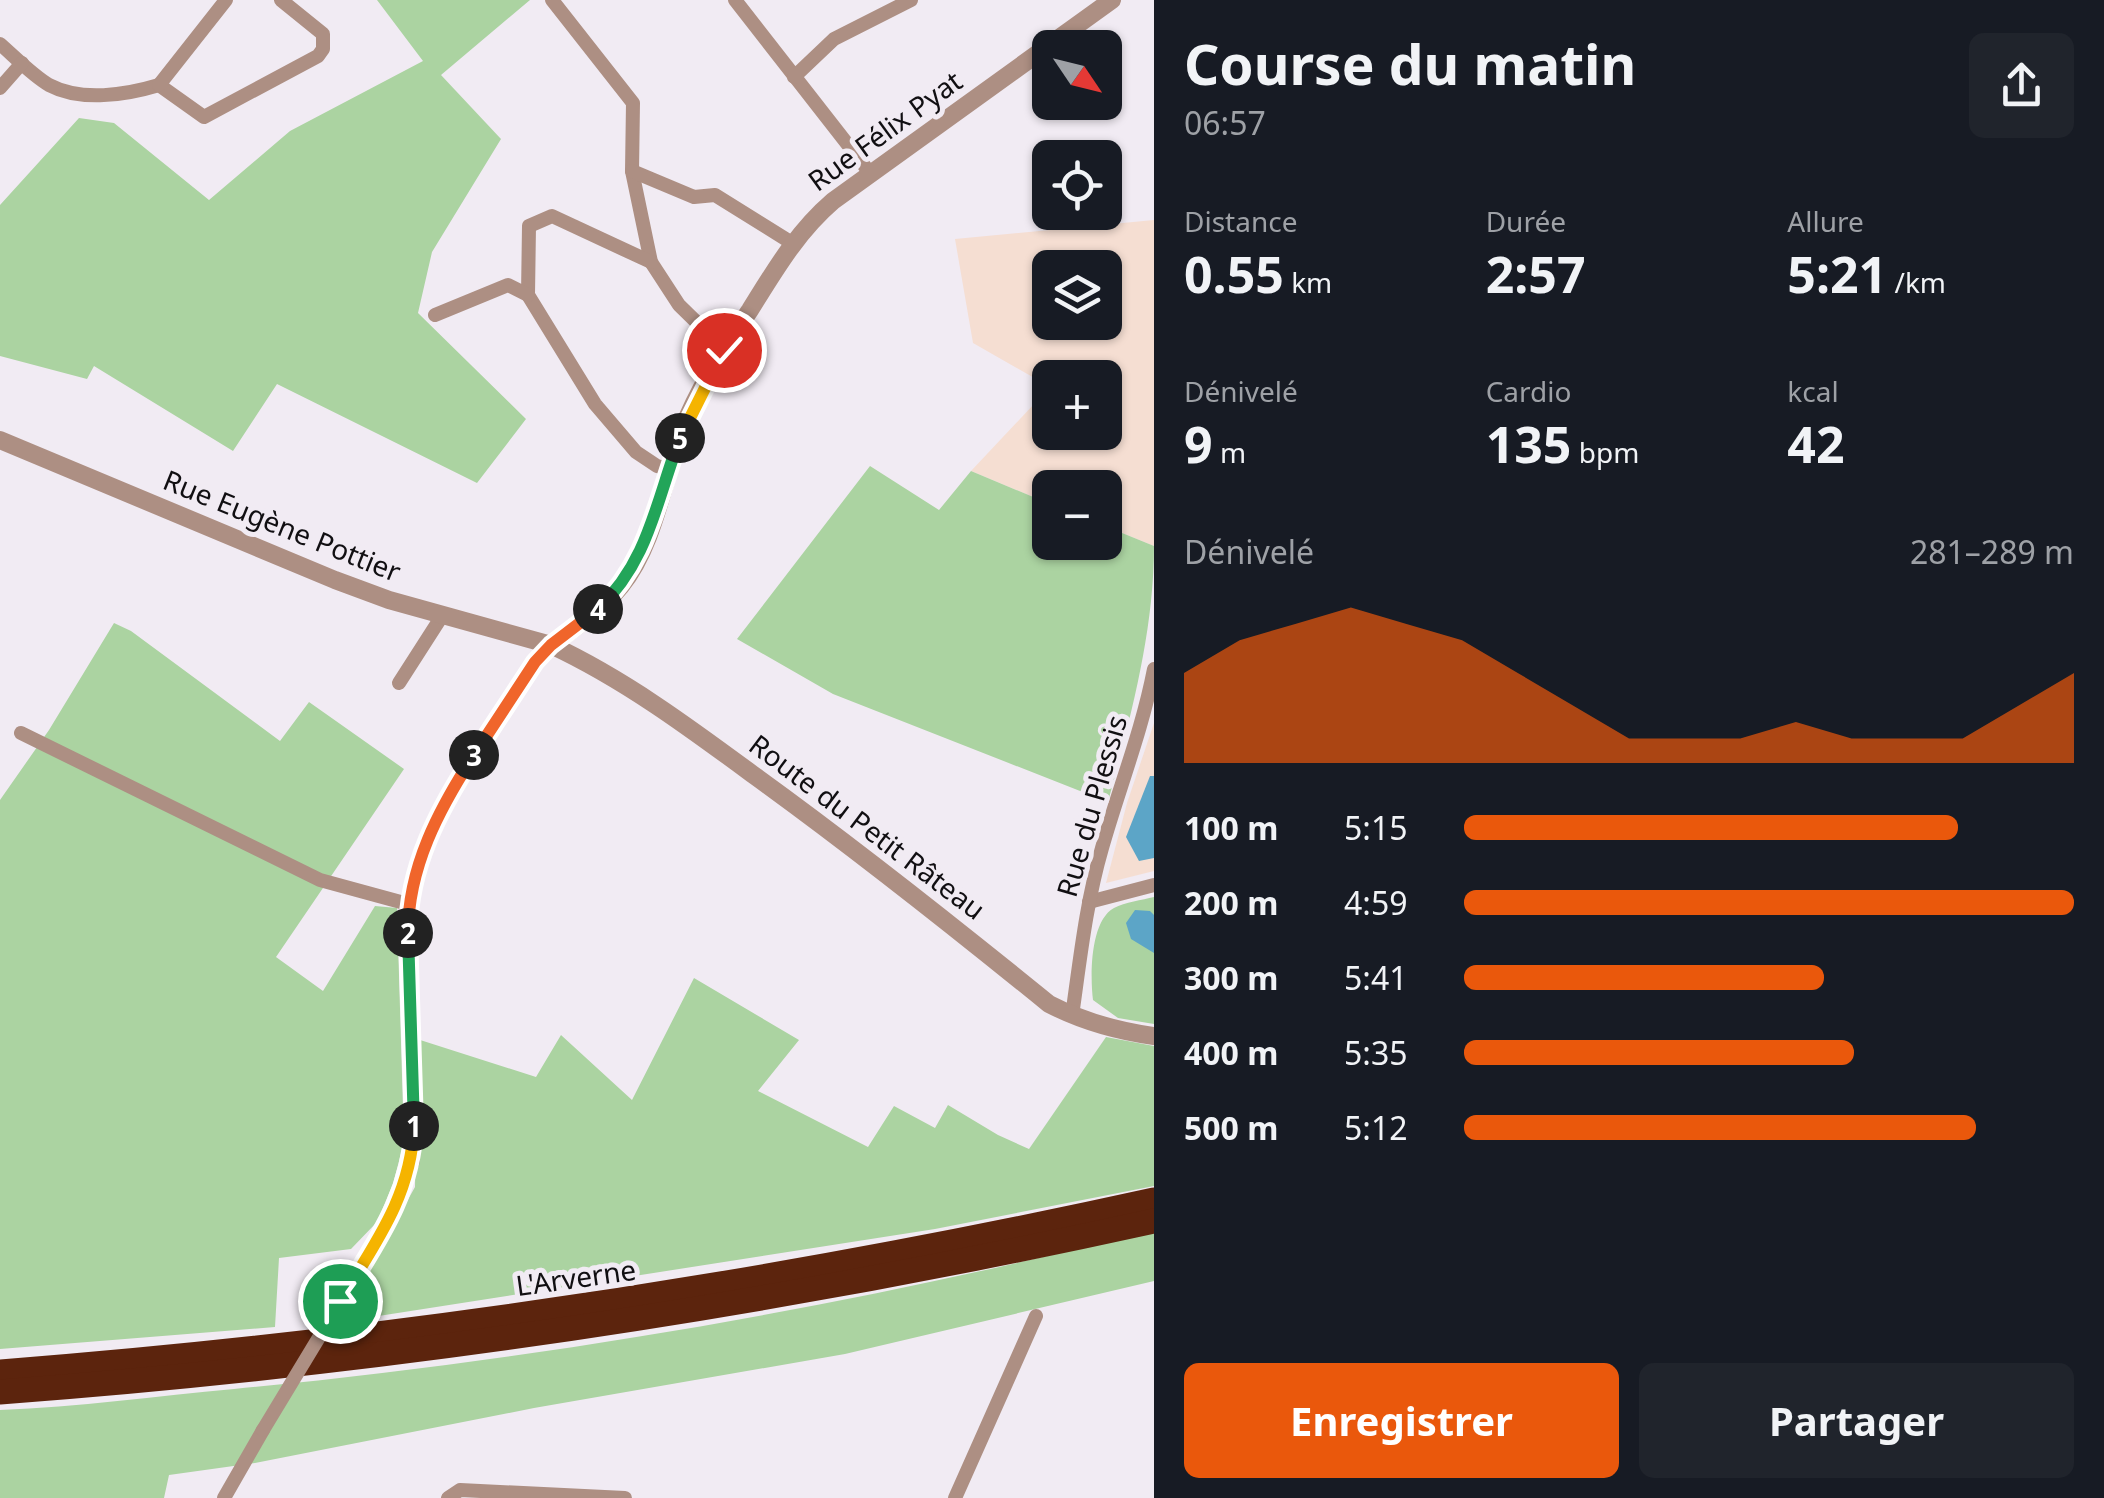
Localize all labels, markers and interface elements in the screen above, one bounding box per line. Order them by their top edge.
text: Course du matin [1184,26,1636,101]
north arrow [1032,30,1122,120]
map controls [1032,30,1122,560]
button: share [1969,33,2074,138]
street label: Rue Félix Pyat [800,61,969,199]
text: 06:57 [1184,101,1266,144]
button: locate [1032,140,1122,230]
text: Distance [1184,202,1297,240]
text: Durée [1486,202,1566,240]
text: Allure [1787,202,1864,240]
text: 0.55 [1184,240,1284,308]
text: 2:57 [1486,240,1586,308]
text: 5:21 [1787,240,1887,308]
button: layers [1032,250,1122,340]
text: km [1284,263,1332,301]
text: /km [1887,263,1946,301]
pin [682,308,767,393]
icon: check [697,323,752,378]
button: + [1032,360,1122,450]
text: Dénivelé [1184,372,1298,410]
text: Cardio [1486,372,1571,410]
text: kcal [1787,372,1839,410]
text: 9 [1184,410,1213,478]
text: 135 [1486,410,1571,478]
text: 42 [1787,410,1845,478]
pin: 5 [655,413,705,463]
text: 5 [672,419,688,457]
text: m [1213,433,1246,471]
text: bpm [1571,433,1639,471]
street label: Rue Eugène Pottier [158,460,407,590]
button: − [1032,470,1122,560]
text: Dénivelé [1184,530,1314,573]
text: 281–289 m [1910,530,2074,573]
pin: 4 [573,584,623,634]
text: 4 [590,590,606,628]
street label: Rue du Plessis [1047,711,1135,901]
street label: Route du Petit Râteau [742,725,993,927]
pin: 3 [449,730,499,780]
text: 3 [466,736,482,774]
text: 100 m [1184,806,1278,849]
text: 5:15 [1344,806,1408,849]
text: 200 m [1184,881,1278,924]
text: 4:59 [1344,881,1408,924]
pin: 2 [383,908,433,958]
text: 2 [400,914,416,952]
text: 300 m [1184,956,1278,999]
text: 5:41 [1344,956,1408,999]
text: 400 m [1184,1031,1278,1074]
text: 5:35 [1344,1031,1408,1074]
pin: 1 [389,1101,439,1151]
text: 500 m [1184,1106,1278,1149]
text: 5:12 [1344,1106,1408,1149]
text: 1 [406,1107,422,1145]
street label: L'Arverne [513,1250,638,1304]
pin [298,1259,383,1344]
icon: arrive [313,1274,368,1329]
button: Enregistrer [1184,1363,1619,1478]
button: Partager [1639,1363,2074,1478]

